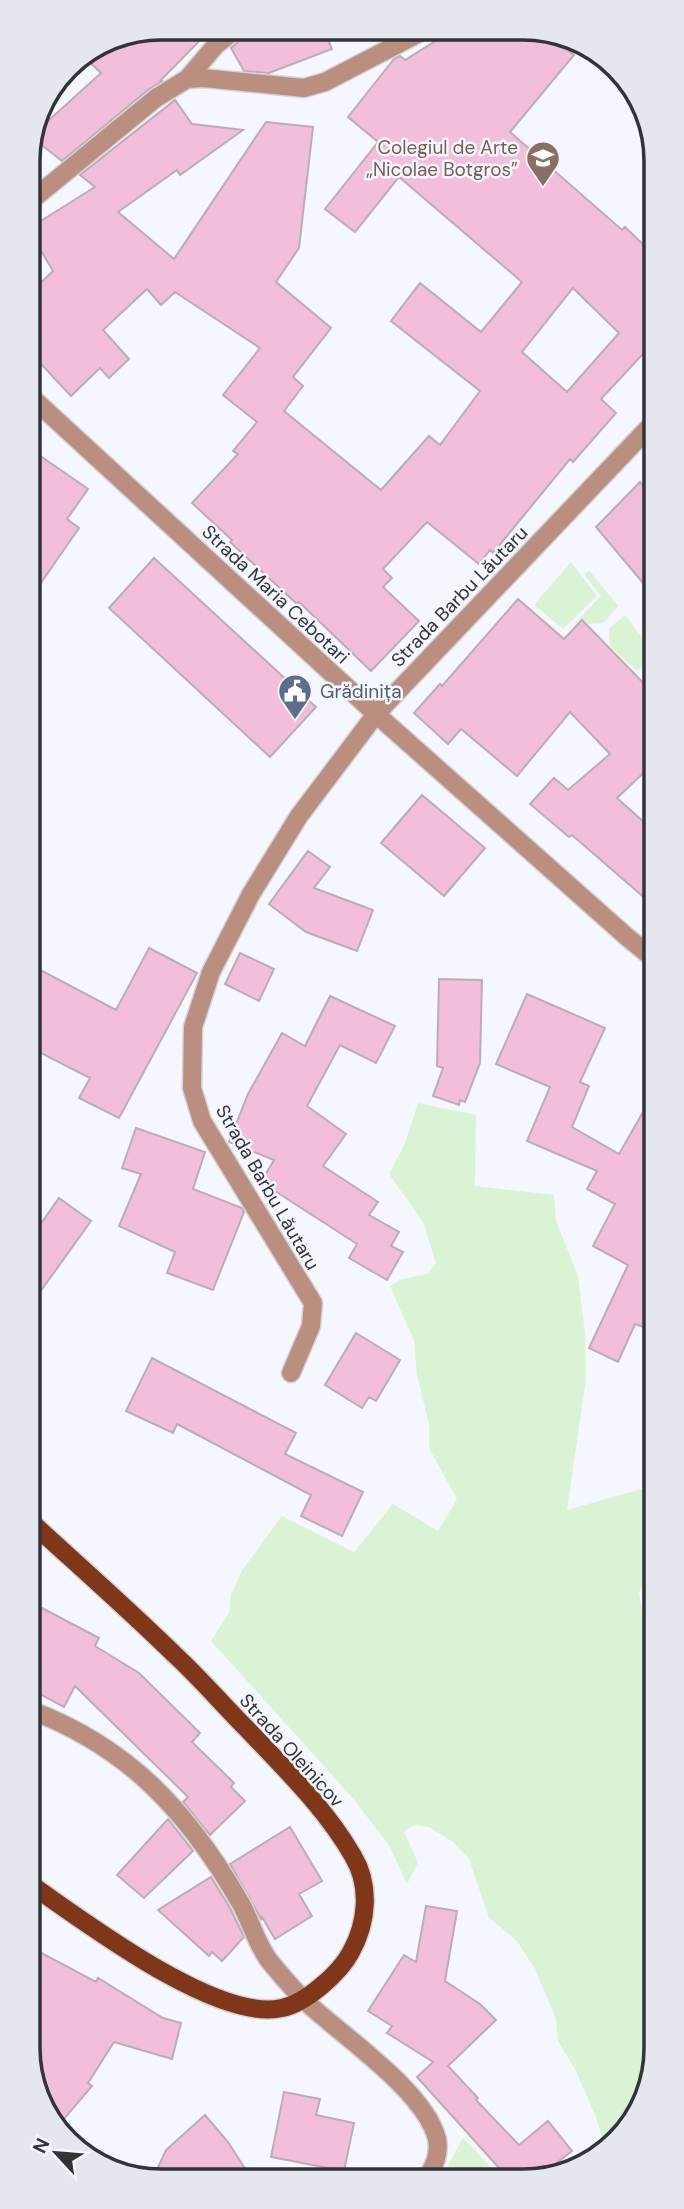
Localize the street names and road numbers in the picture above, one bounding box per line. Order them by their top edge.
street label: Strada Maria Cebotari [197,519,355,669]
street label: Strada Barbu Lăutaru [386,521,533,672]
street label: Strada Barbu Lăutaru [210,1100,325,1274]
street label: Strada Oleinicov [234,1688,349,1812]

